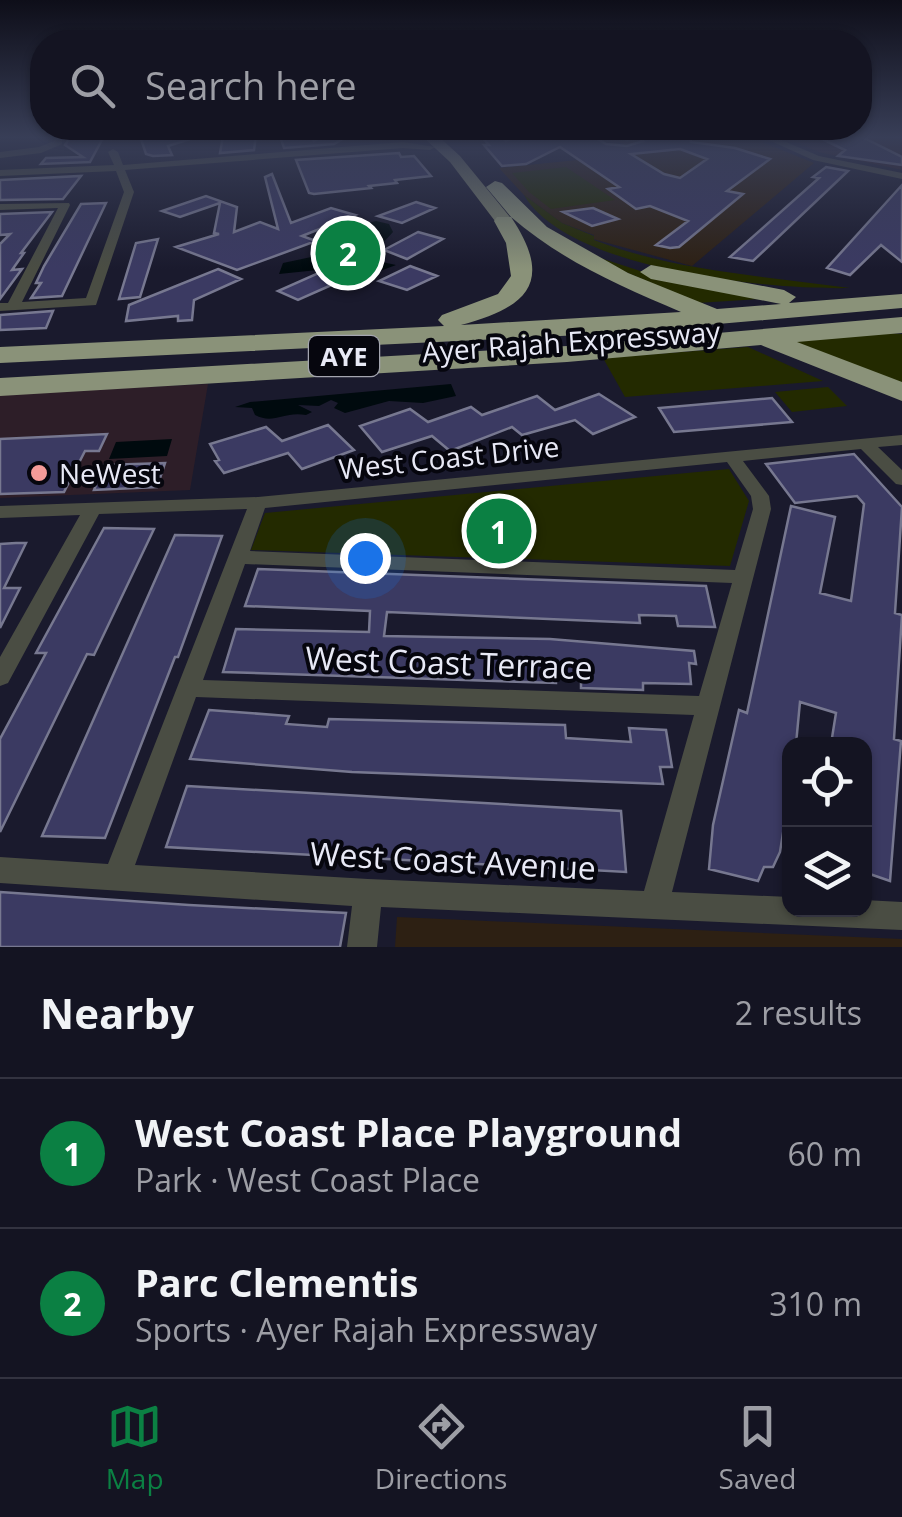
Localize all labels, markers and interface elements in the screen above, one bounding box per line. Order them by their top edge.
search box [30,30,872,140]
icon: search [65,58,120,113]
text: Search here [145,59,357,111]
pin: 2 [316,216,380,290]
street label: Ayer Rajah Expressway [421,312,722,370]
road number: AYE [309,336,379,376]
street label: West Coast Drive [337,427,561,487]
place label: NeWest [59,454,161,492]
marker: NeWest [28,462,50,484]
pin: 1 [466,494,532,568]
your location [340,533,391,584]
street label: West Coast Terrace [305,635,593,689]
map controls [782,737,872,917]
button: locate [782,737,872,827]
button: layers [782,827,872,917]
street label: West Coast Avenue [309,831,597,889]
text: Nearby [40,984,194,1041]
text: 2 results [735,991,862,1034]
text: West Coast Place Playground [135,1106,682,1158]
text: 1 [63,1132,82,1175]
text: 60 m [787,1132,862,1175]
text: Park · West Coast Place [135,1158,480,1201]
text: Parc Clementis [135,1256,418,1308]
text: 2 [63,1282,82,1325]
text: 310 m [769,1282,862,1325]
text: Sports · Ayer Rajah Expressway [135,1308,597,1351]
tab: Map [106,1399,164,1497]
tab: Directions [375,1399,507,1497]
tab: Saved [719,1399,796,1497]

